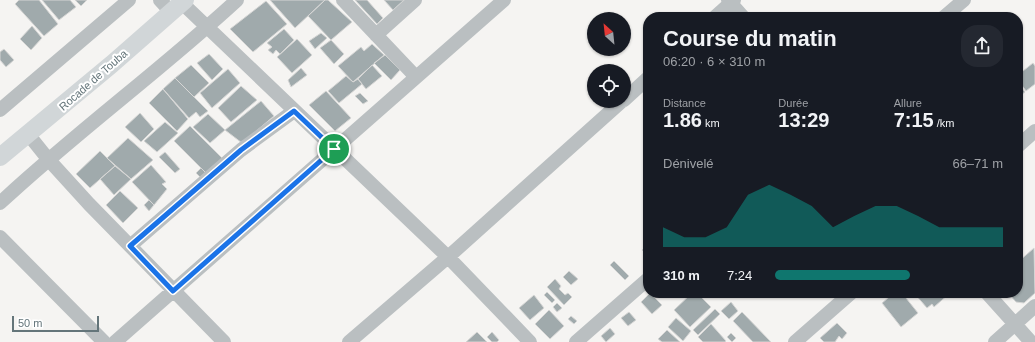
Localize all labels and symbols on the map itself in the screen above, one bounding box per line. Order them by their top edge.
north arrow [587,12,631,56]
street label: Rocade de Touba [57,47,130,113]
pin [317,132,351,166]
scale bar [12,314,99,333]

